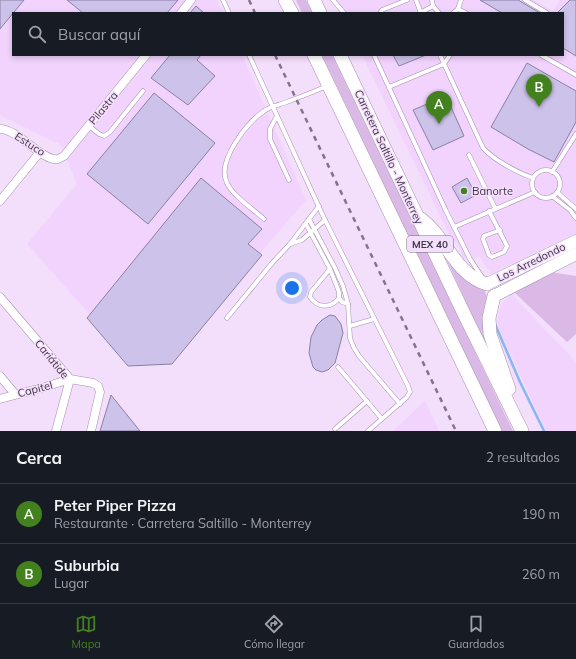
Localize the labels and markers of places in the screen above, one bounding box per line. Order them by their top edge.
pin: B [526,74,552,107]
pin: A [426,91,452,124]
place label: Banorte [472,184,513,198]
marker: Banorte [459,186,469,196]

